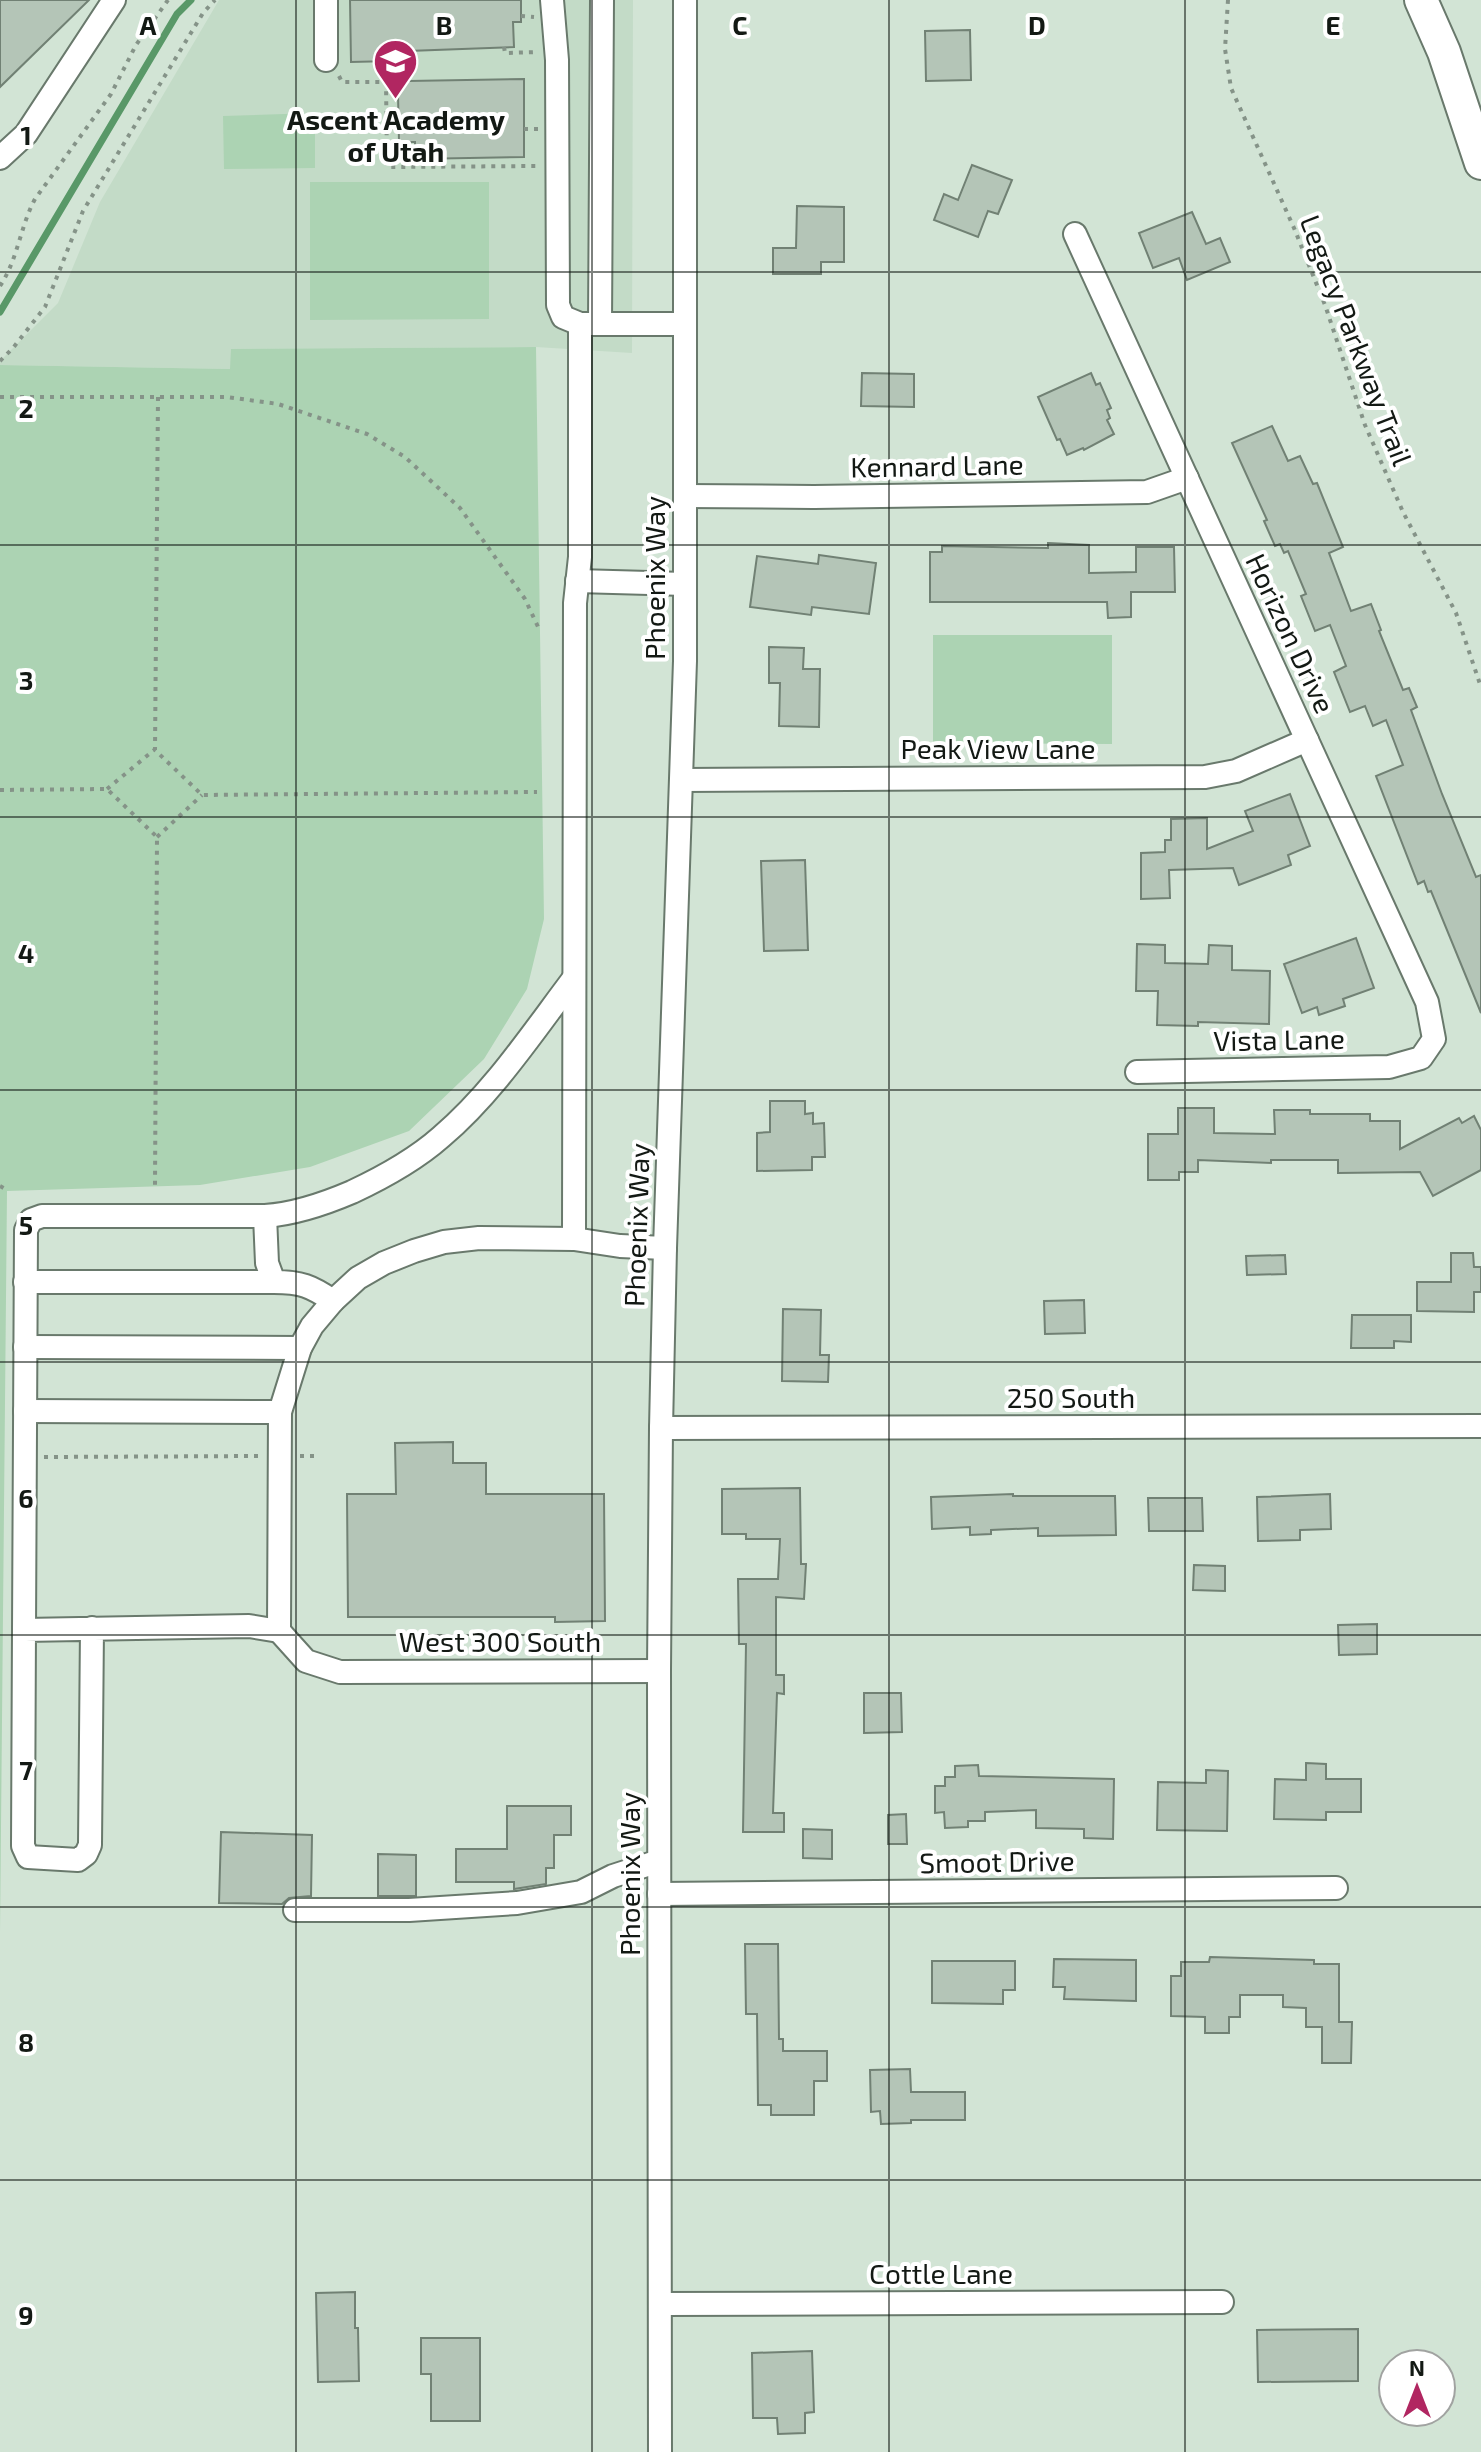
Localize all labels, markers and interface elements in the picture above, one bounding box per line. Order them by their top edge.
text: A [140,9,157,40]
text: B [436,9,452,40]
text: C [732,9,748,40]
text: D [1028,9,1046,40]
text: E [1325,9,1341,40]
school or university icon: Ascent Academy of Utah [372,38,420,101]
place label: Ascent Academy of Utah [287,102,505,168]
text: 1 [20,119,32,150]
street label: Legacy Parkway Trail [1294,210,1421,471]
text: 2 [18,392,34,423]
street label: Kennard Lane [850,446,1024,484]
street label: Phoenix Way [637,496,671,660]
street label: Horizon Drive [1239,548,1343,718]
text: 3 [19,664,33,695]
street label: Peak View Lane [900,731,1096,765]
text: 4 [18,937,34,968]
street label: Vista Lane [1213,1021,1345,1057]
street label: Phoenix Way [616,1142,656,1308]
text: 5 [19,1209,33,1240]
street label: 250 South [1007,1380,1135,1414]
text: 6 [18,1482,34,1513]
street label: West 300 South [399,1624,601,1658]
text: 7 [19,1754,33,1785]
street label: Phoenix Way [612,1792,646,1956]
street label: Smoot Drive [919,1843,1075,1879]
text: 8 [18,2026,34,2057]
street label: Cottle Lane [869,2256,1013,2290]
text: 9 [18,2299,34,2330]
north arrow [1377,2348,1457,2428]
text: N [1409,2354,1425,2380]

